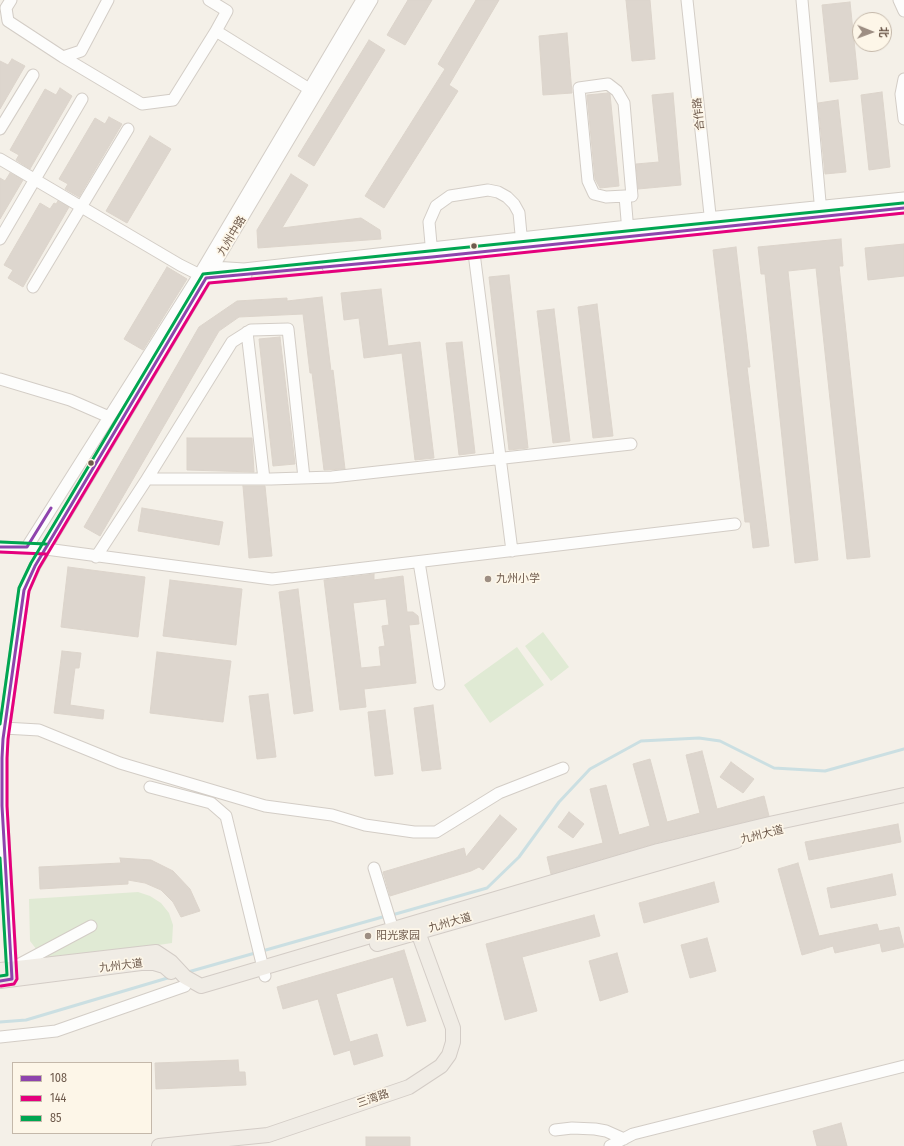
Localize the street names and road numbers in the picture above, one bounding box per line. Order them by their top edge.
street label: 合作路 [691,97,707,131]
street label: 九州中路 [215,214,249,258]
street label: 九州大道 [739,823,785,847]
street label: 九州大道 [427,911,473,935]
street label: 九州大道 [98,957,144,975]
street label: 三湾路 [355,1087,391,1111]

